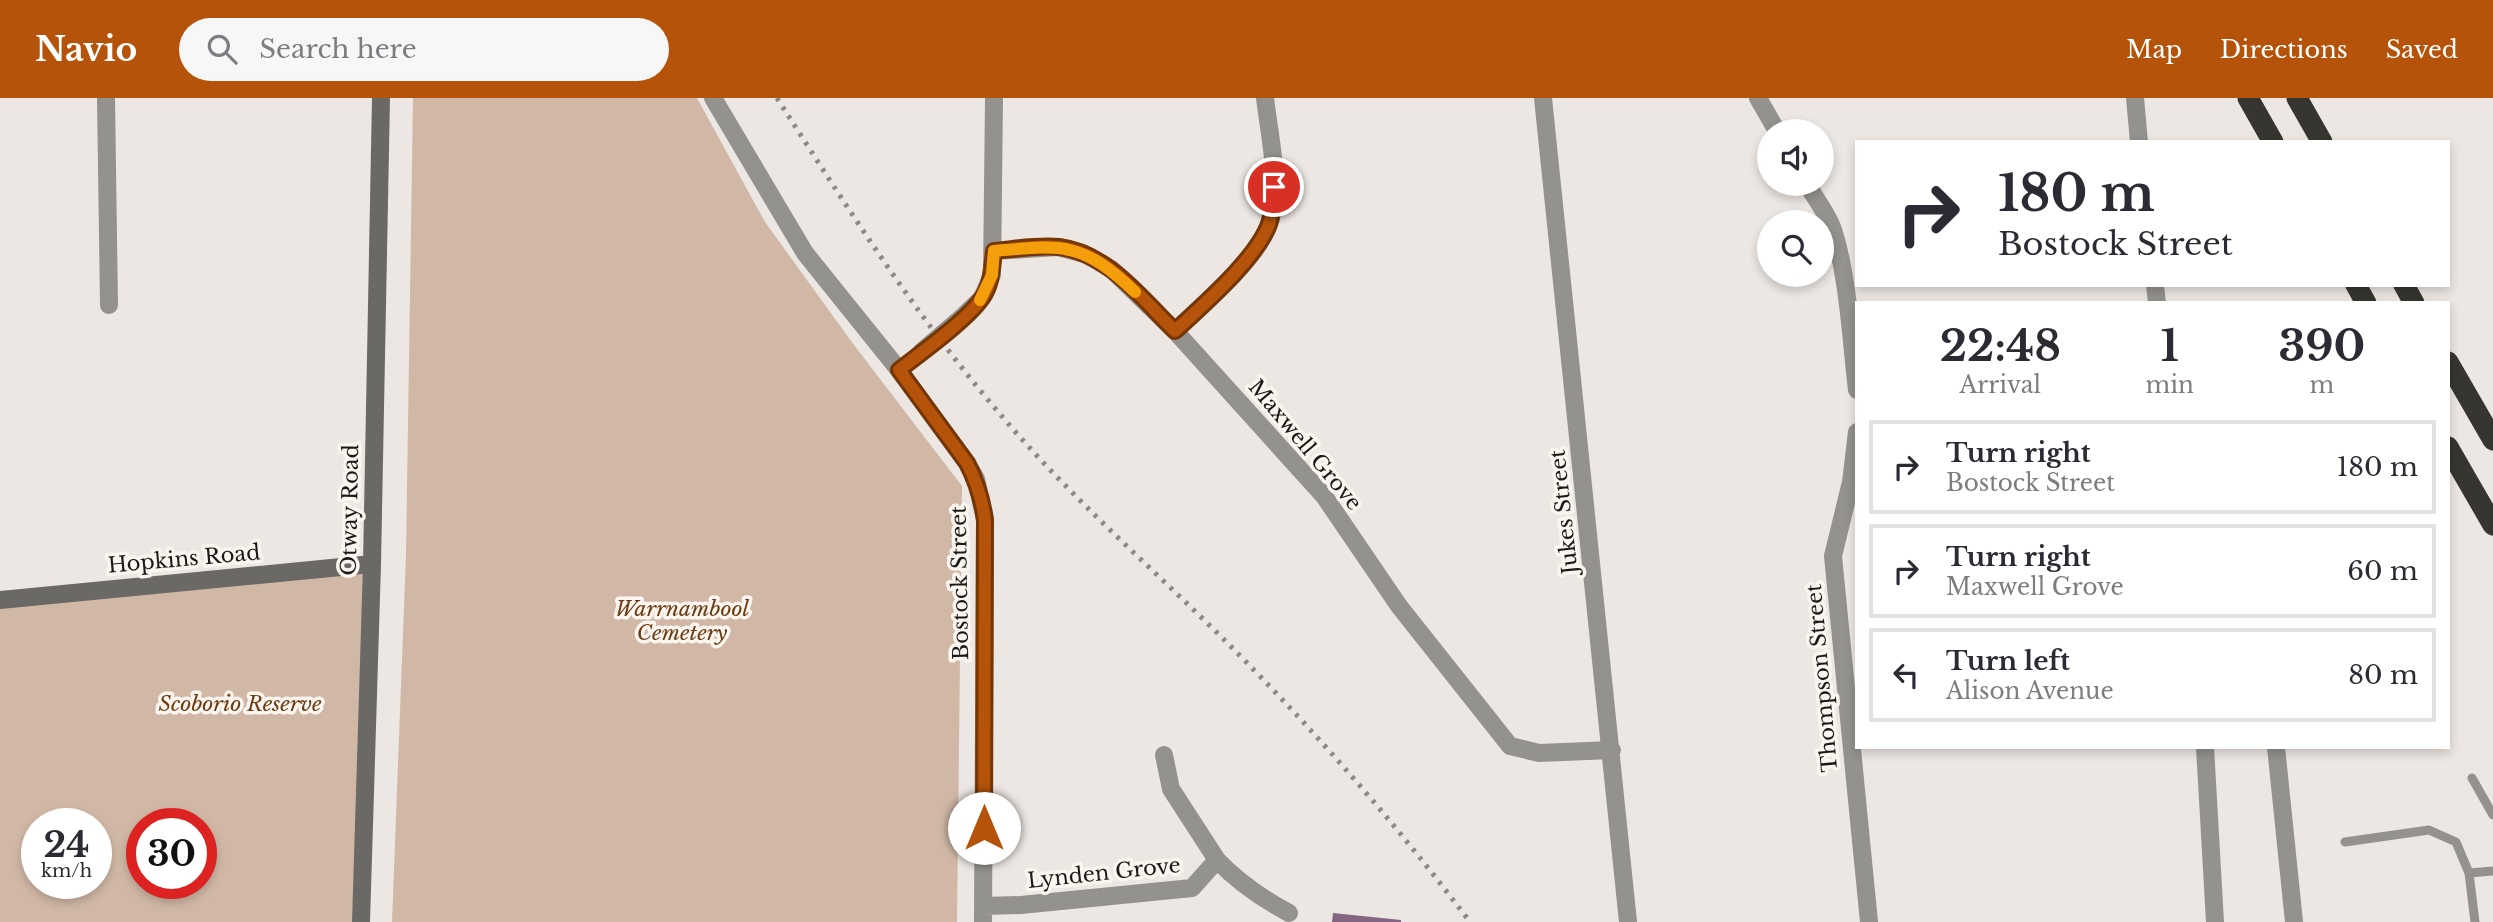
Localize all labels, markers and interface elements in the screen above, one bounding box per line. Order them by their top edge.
search box [179,18,669,81]
text: Navio [35,29,137,70]
icon: search [203,30,241,68]
text: Search here [259,33,417,65]
text: Map [2126,35,2182,64]
text: Directions [2220,35,2348,64]
text: Saved [2386,35,2458,64]
map controls [1757,119,1834,287]
button: sound [1757,119,1834,196]
pin [1244,157,1304,217]
text: 180 m [1998,163,2155,224]
icon: arrive [1255,168,1293,206]
icon: right [1883,168,1974,259]
button: search [1757,210,1834,287]
text: Bostock Street [1998,224,2233,264]
text: 22:48 [1940,320,2061,372]
text: 1 [2161,320,2179,372]
text: 390 [2279,320,2365,372]
text: Arrival [1960,371,2041,399]
text: min [2145,371,2194,399]
text: m [2310,371,2334,399]
street label: Maxwell Grove [1243,374,1367,516]
text: Turn right [1946,437,2091,469]
street label: Otway Road [336,444,364,576]
icon: right [1887,448,1925,486]
street label: Jukes Street [1545,449,1584,578]
text: 180 m [2337,451,2418,483]
text: Bostock Street [1946,469,2115,497]
street label: Bostock Street [946,506,974,660]
street label: Hopkins Road [107,539,261,579]
text: Turn right [1946,541,2091,573]
icon: right [1887,552,1925,590]
text: 60 m [2347,555,2418,587]
text: Maxwell Grove [1946,573,2124,601]
street label: Thompson Street [1801,583,1843,773]
park label: Warrnambool Cemetery [615,596,749,646]
text: Turn left [1946,645,2070,677]
icon: left [1887,656,1925,694]
text: 80 m [2348,659,2418,691]
text: Alison Avenue [1946,677,2114,705]
park label: Scoborio Reserve [158,691,322,717]
position arrow [947,791,1021,865]
speed limit sign: 30 [126,808,217,899]
text: 24 [43,823,90,866]
street label: Lynden Grove [1026,852,1182,894]
text: km/h [41,860,92,882]

